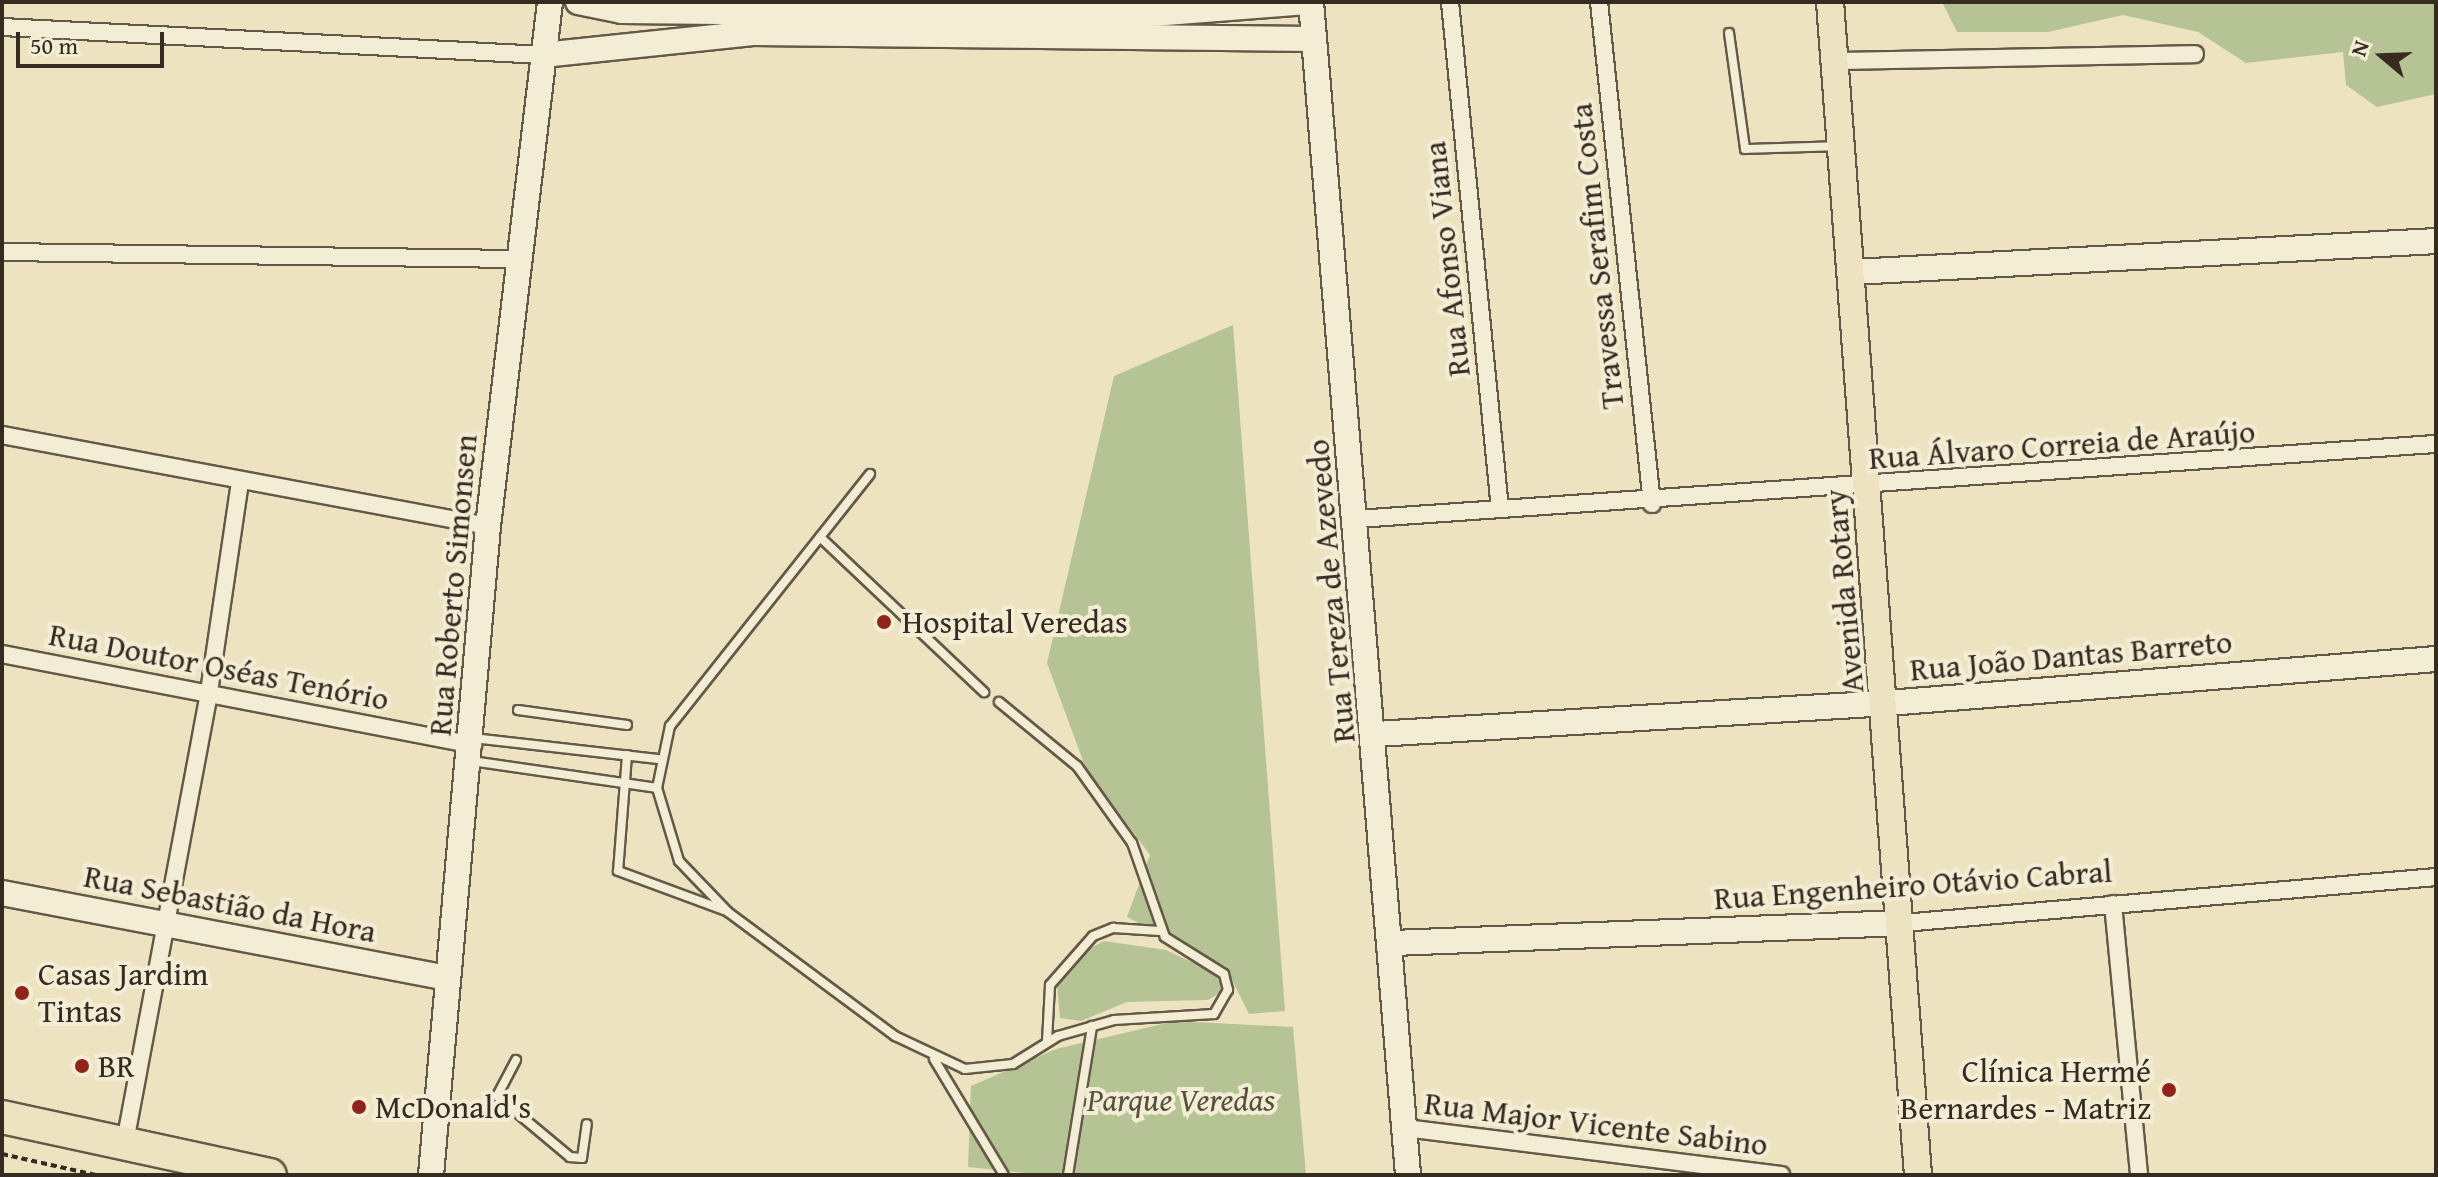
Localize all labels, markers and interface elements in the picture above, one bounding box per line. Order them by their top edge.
scale bar [20,16,168,66]
north arrow [2342,16,2422,96]
text: 50 m [30,28,78,63]
text: N [2342,36,2377,60]
street label: Travessa Serafim Costa [1562,101,1632,411]
street label: Rua Afonso Viana [1416,140,1478,378]
street label: Rua Álvaro Correia de Araújo [1867,412,2257,478]
street label: Rua Roberto Simonsen [421,432,485,738]
street label: Rua Tereza de Azevedo [1299,438,1363,744]
street label: Avenida Rotary [1816,487,1872,695]
place label: Hospital Veredas [902,603,1128,641]
marker: Hospital Veredas [873,611,895,633]
street label: Rua Doutor Oséas Tenório [46,615,392,719]
street label: Rua João Dantas Barreto [1908,623,2234,689]
street label: Rua Engenheiro Otávio Cabral [1713,852,2113,918]
street label: Rua Sebastião da Hora [81,857,379,951]
place label: Casas Jardim Tintas [38,956,208,1031]
marker: Casas Jardim Tintas [13,984,31,1002]
place label: BR [98,1047,135,1085]
place label: Clínica Hermé Bernardes - Matriz [1900,1053,2151,1128]
marker: BR [73,1057,91,1075]
marker: Clínica Hermé Bernardes - Matriz [2158,1079,2180,1101]
park label: Parque Veredas [1087,1081,1275,1119]
street label: Rua Major Vicente Sabino [1422,1084,1770,1164]
place label: McDonald's [375,1088,531,1126]
marker: McDonald's [350,1098,368,1116]

